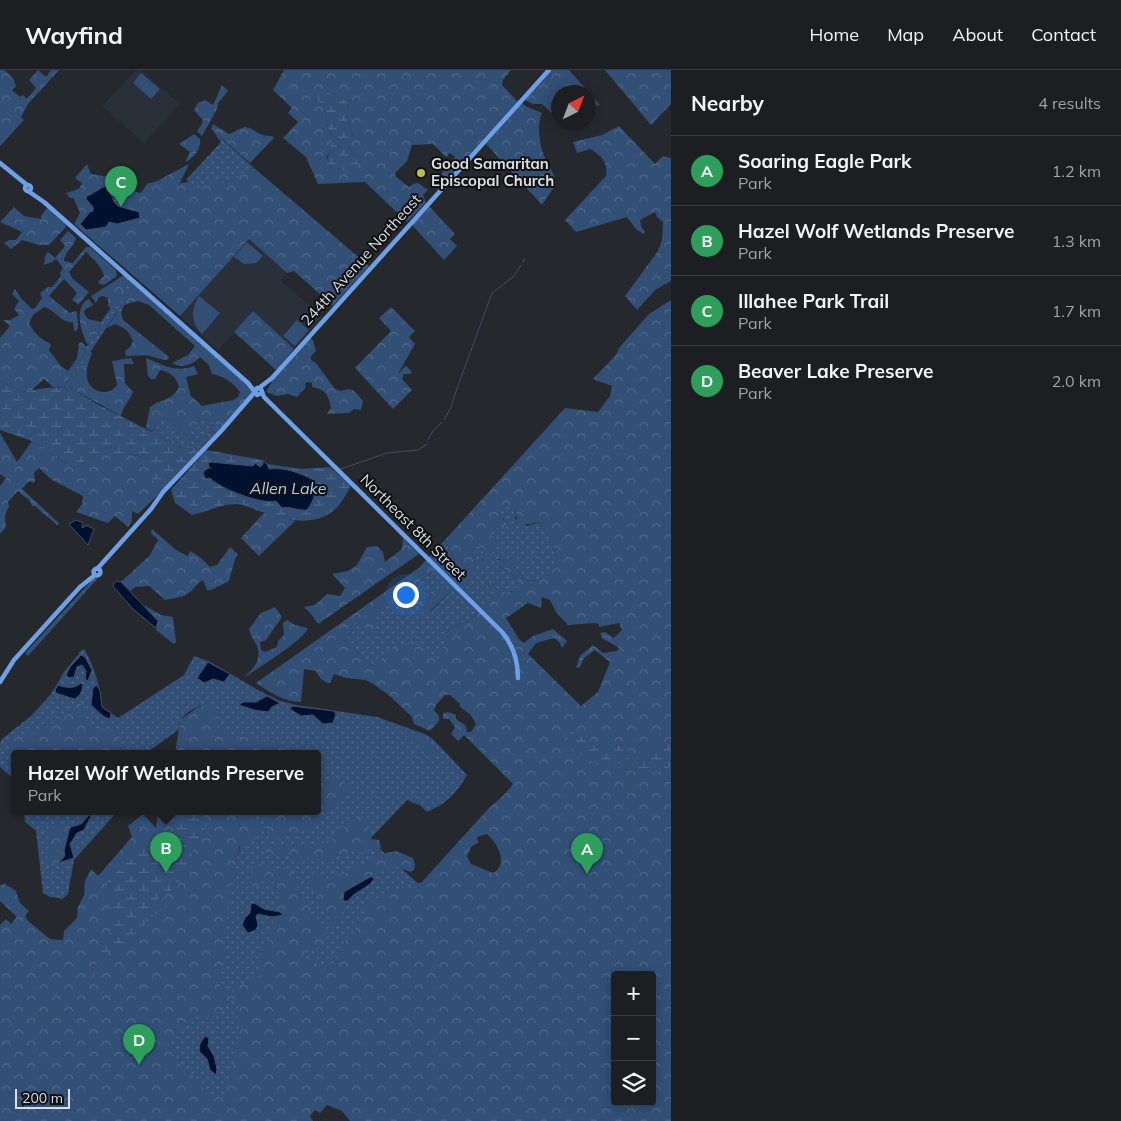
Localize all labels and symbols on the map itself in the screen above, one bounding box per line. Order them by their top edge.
north arrow [551,85,596,130]
place label: Good Samaritan Episcopal Church [431,154,554,190]
pin: C [105,166,137,207]
marker: Good Samaritan Episcopal Church [415,167,427,179]
street label: 244th Avenue Northeast [297,190,425,329]
street label: Northeast 8th Street [357,470,470,583]
water label: Allen Lake [249,478,327,498]
your location [393,582,419,608]
pin: B [150,832,182,873]
pin: A [571,833,603,874]
pin: D [123,1024,155,1065]
scale bar [15,1086,70,1109]

